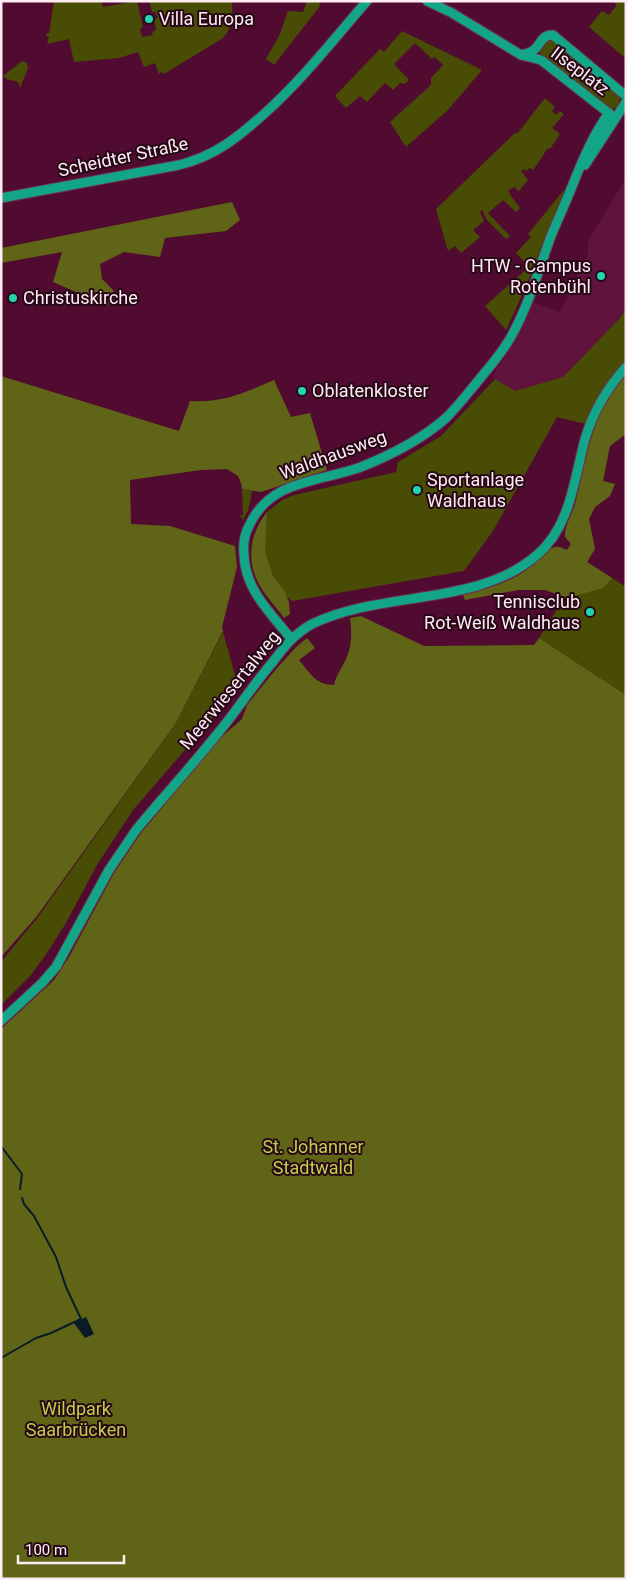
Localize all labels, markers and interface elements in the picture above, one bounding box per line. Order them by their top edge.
place label: Villa Europa [159,8,254,29]
marker: Villa Europa [143,13,155,25]
street label: Ilseplatz [547,42,614,99]
street label: Scheidter Straße [56,132,190,181]
place label: HTW - Campus Rotenbühl [471,255,591,297]
marker: HTW - Campus Rotenbühl [595,270,607,282]
place label: Christuskirche [23,287,138,308]
marker: Christuskirche [7,292,19,304]
place label: Oblatenkloster [312,380,429,401]
marker: Oblatenkloster [296,385,308,397]
street label: Waldhausweg [277,425,389,484]
place label: Sportanlage Waldhaus [427,469,524,511]
marker: Sportanlage Waldhaus [411,484,423,496]
place label: Tennisclub Rot-Weiß Waldhaus [424,591,580,633]
marker: Tennisclub Rot-Weiß Waldhaus [584,606,596,618]
street label: Meerwiesertalweg [175,626,284,753]
park label: St. Johanner Stadtwald [262,1136,364,1178]
park label: Wildpark Saarbrücken [26,1398,126,1440]
scale bar [18,1532,124,1564]
text: 100 m [25,1541,67,1559]

